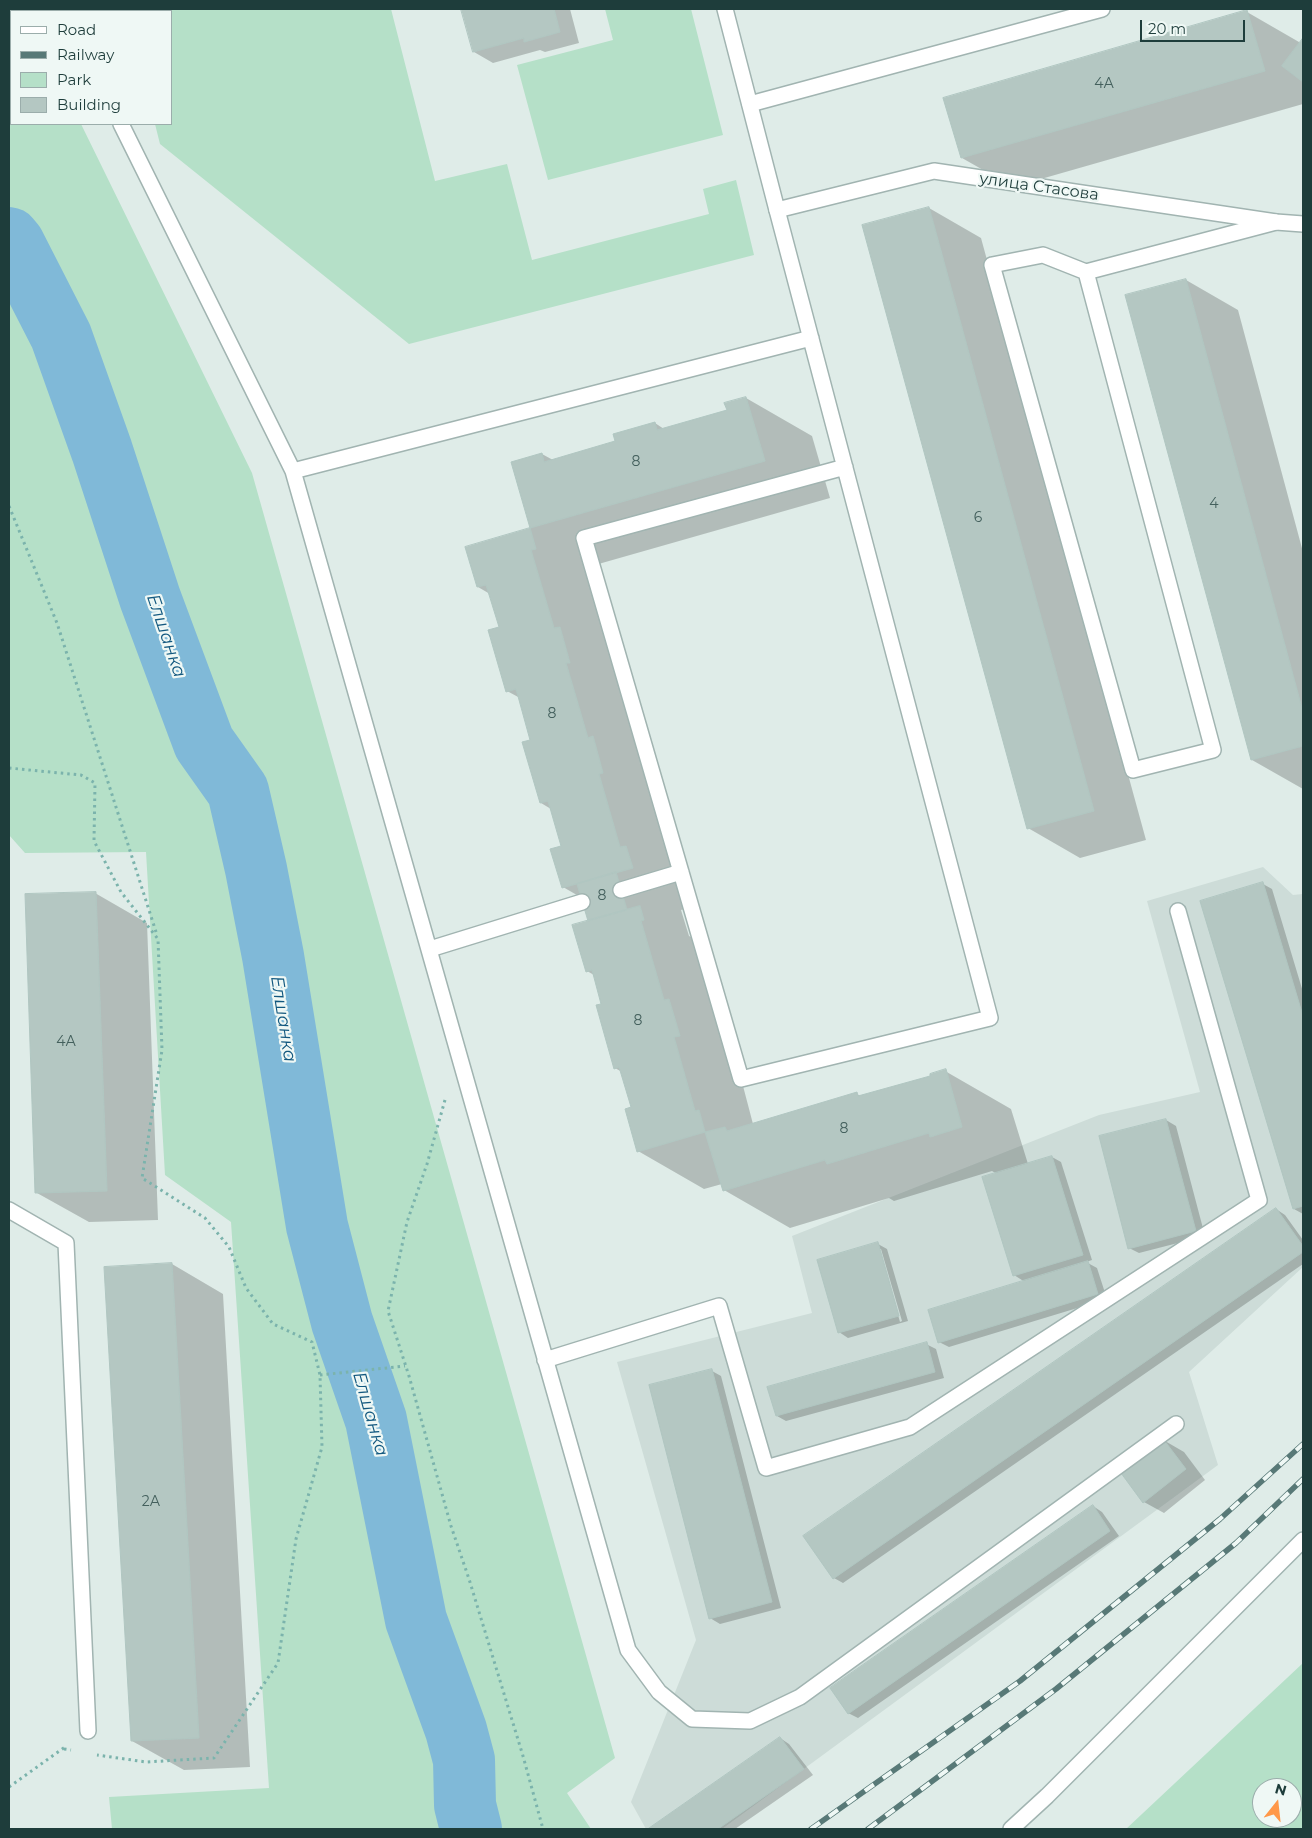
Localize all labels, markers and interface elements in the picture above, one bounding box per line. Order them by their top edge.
legend [10,10,172,125]
scale bar [1142,10,1247,42]
text: 20 m [1148,19,1186,38]
text: Road [57,20,96,39]
text: Railway [57,45,114,64]
text: Park [57,70,91,89]
house number: 4А [1094,76,1114,92]
text: Building [57,95,121,114]
street label: улица Стасова [978,169,1100,205]
house number: 8 [632,454,640,470]
house number: 4 [1209,496,1219,512]
house number: 6 [974,510,982,526]
water label: Елшанка [142,591,190,681]
house number: 8 [548,706,556,722]
house number: 8 [598,888,606,904]
water label: Елшанка [266,974,300,1064]
house number: 8 [634,1013,642,1029]
house number: 4А [56,1034,76,1050]
house number: 8 [840,1121,848,1137]
water label: Елшанка [348,1369,392,1459]
house number: 2А [142,1494,160,1510]
north arrow [1252,1778,1302,1828]
text: N [1273,1779,1289,1800]

